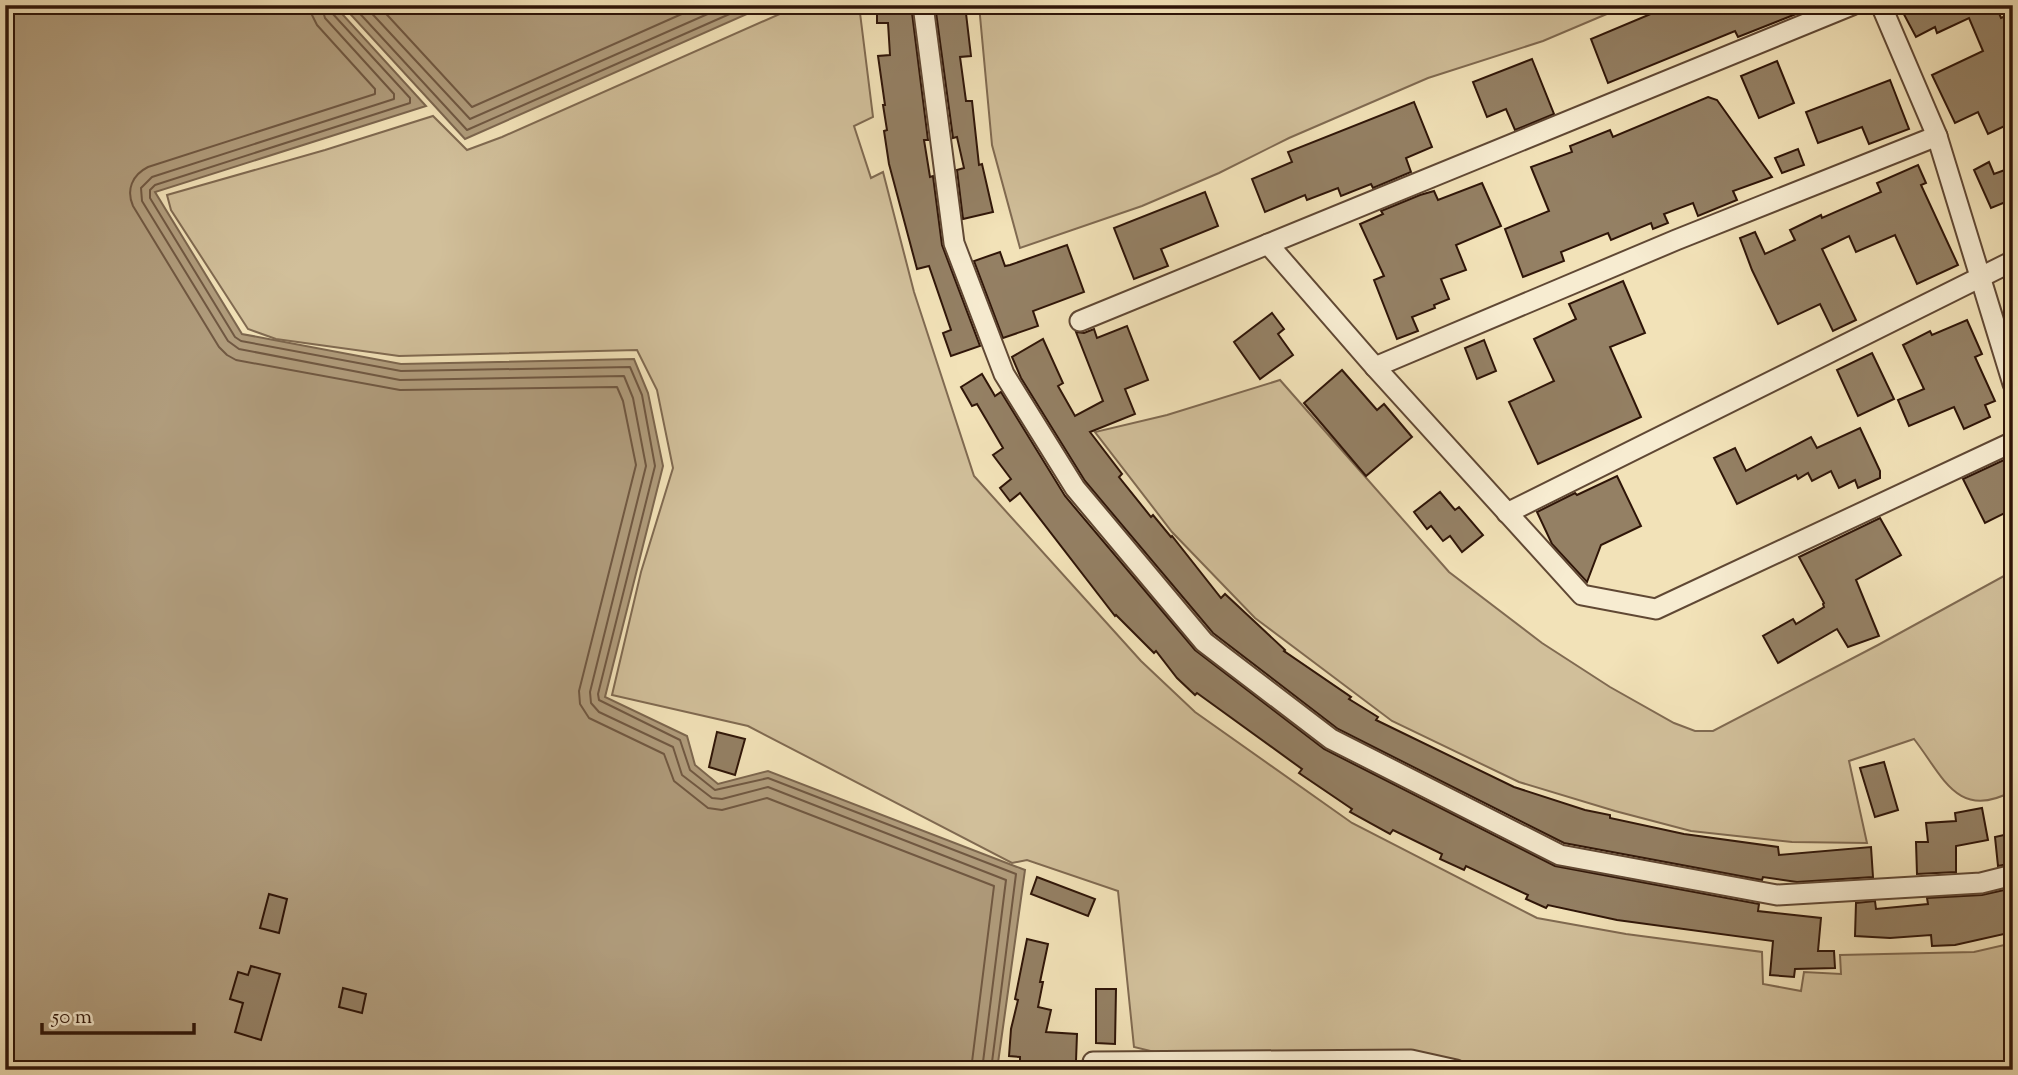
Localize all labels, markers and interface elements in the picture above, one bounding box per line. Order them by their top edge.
scale bar [42,991,194,1035]
text: 50 m [51,1003,92,1033]

